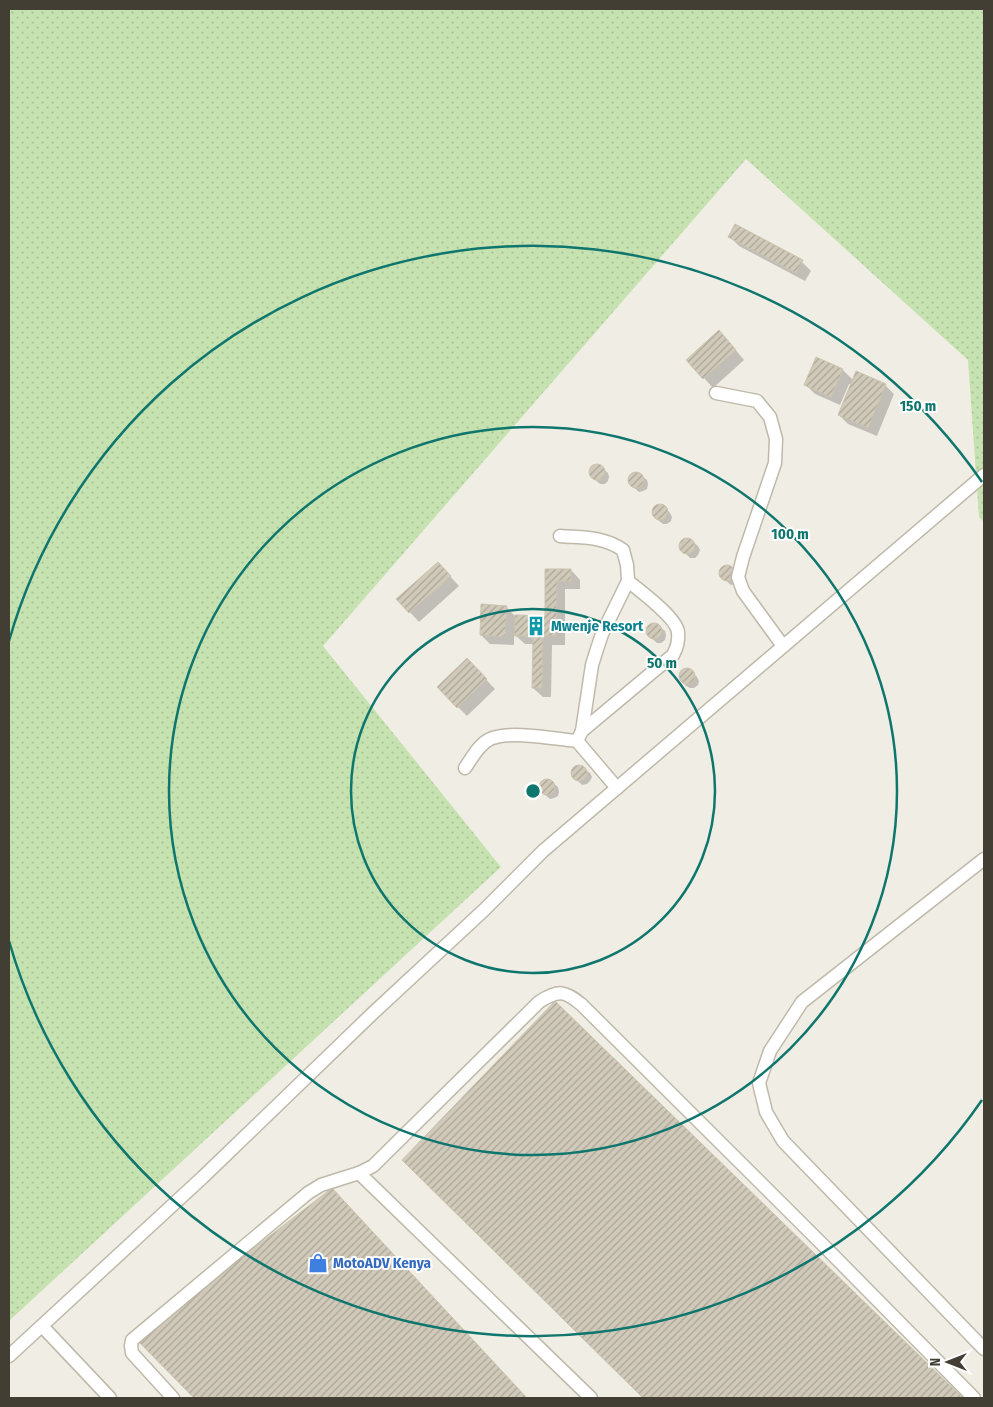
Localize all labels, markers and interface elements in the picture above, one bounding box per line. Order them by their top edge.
text: 150 m [900,397,936,415]
text: 100 m [771,525,809,543]
building icon: Mwenje Resort [525,615,547,637]
place label: Mwenje Resort [551,617,644,635]
text: 50 m [647,654,677,672]
centre of rings [524,782,542,800]
shop icon: MotoADV Kenya [307,1252,329,1274]
place label: MotoADV Kenya [333,1254,431,1272]
north arrow [923,1337,973,1387]
text: N [927,1358,944,1366]

